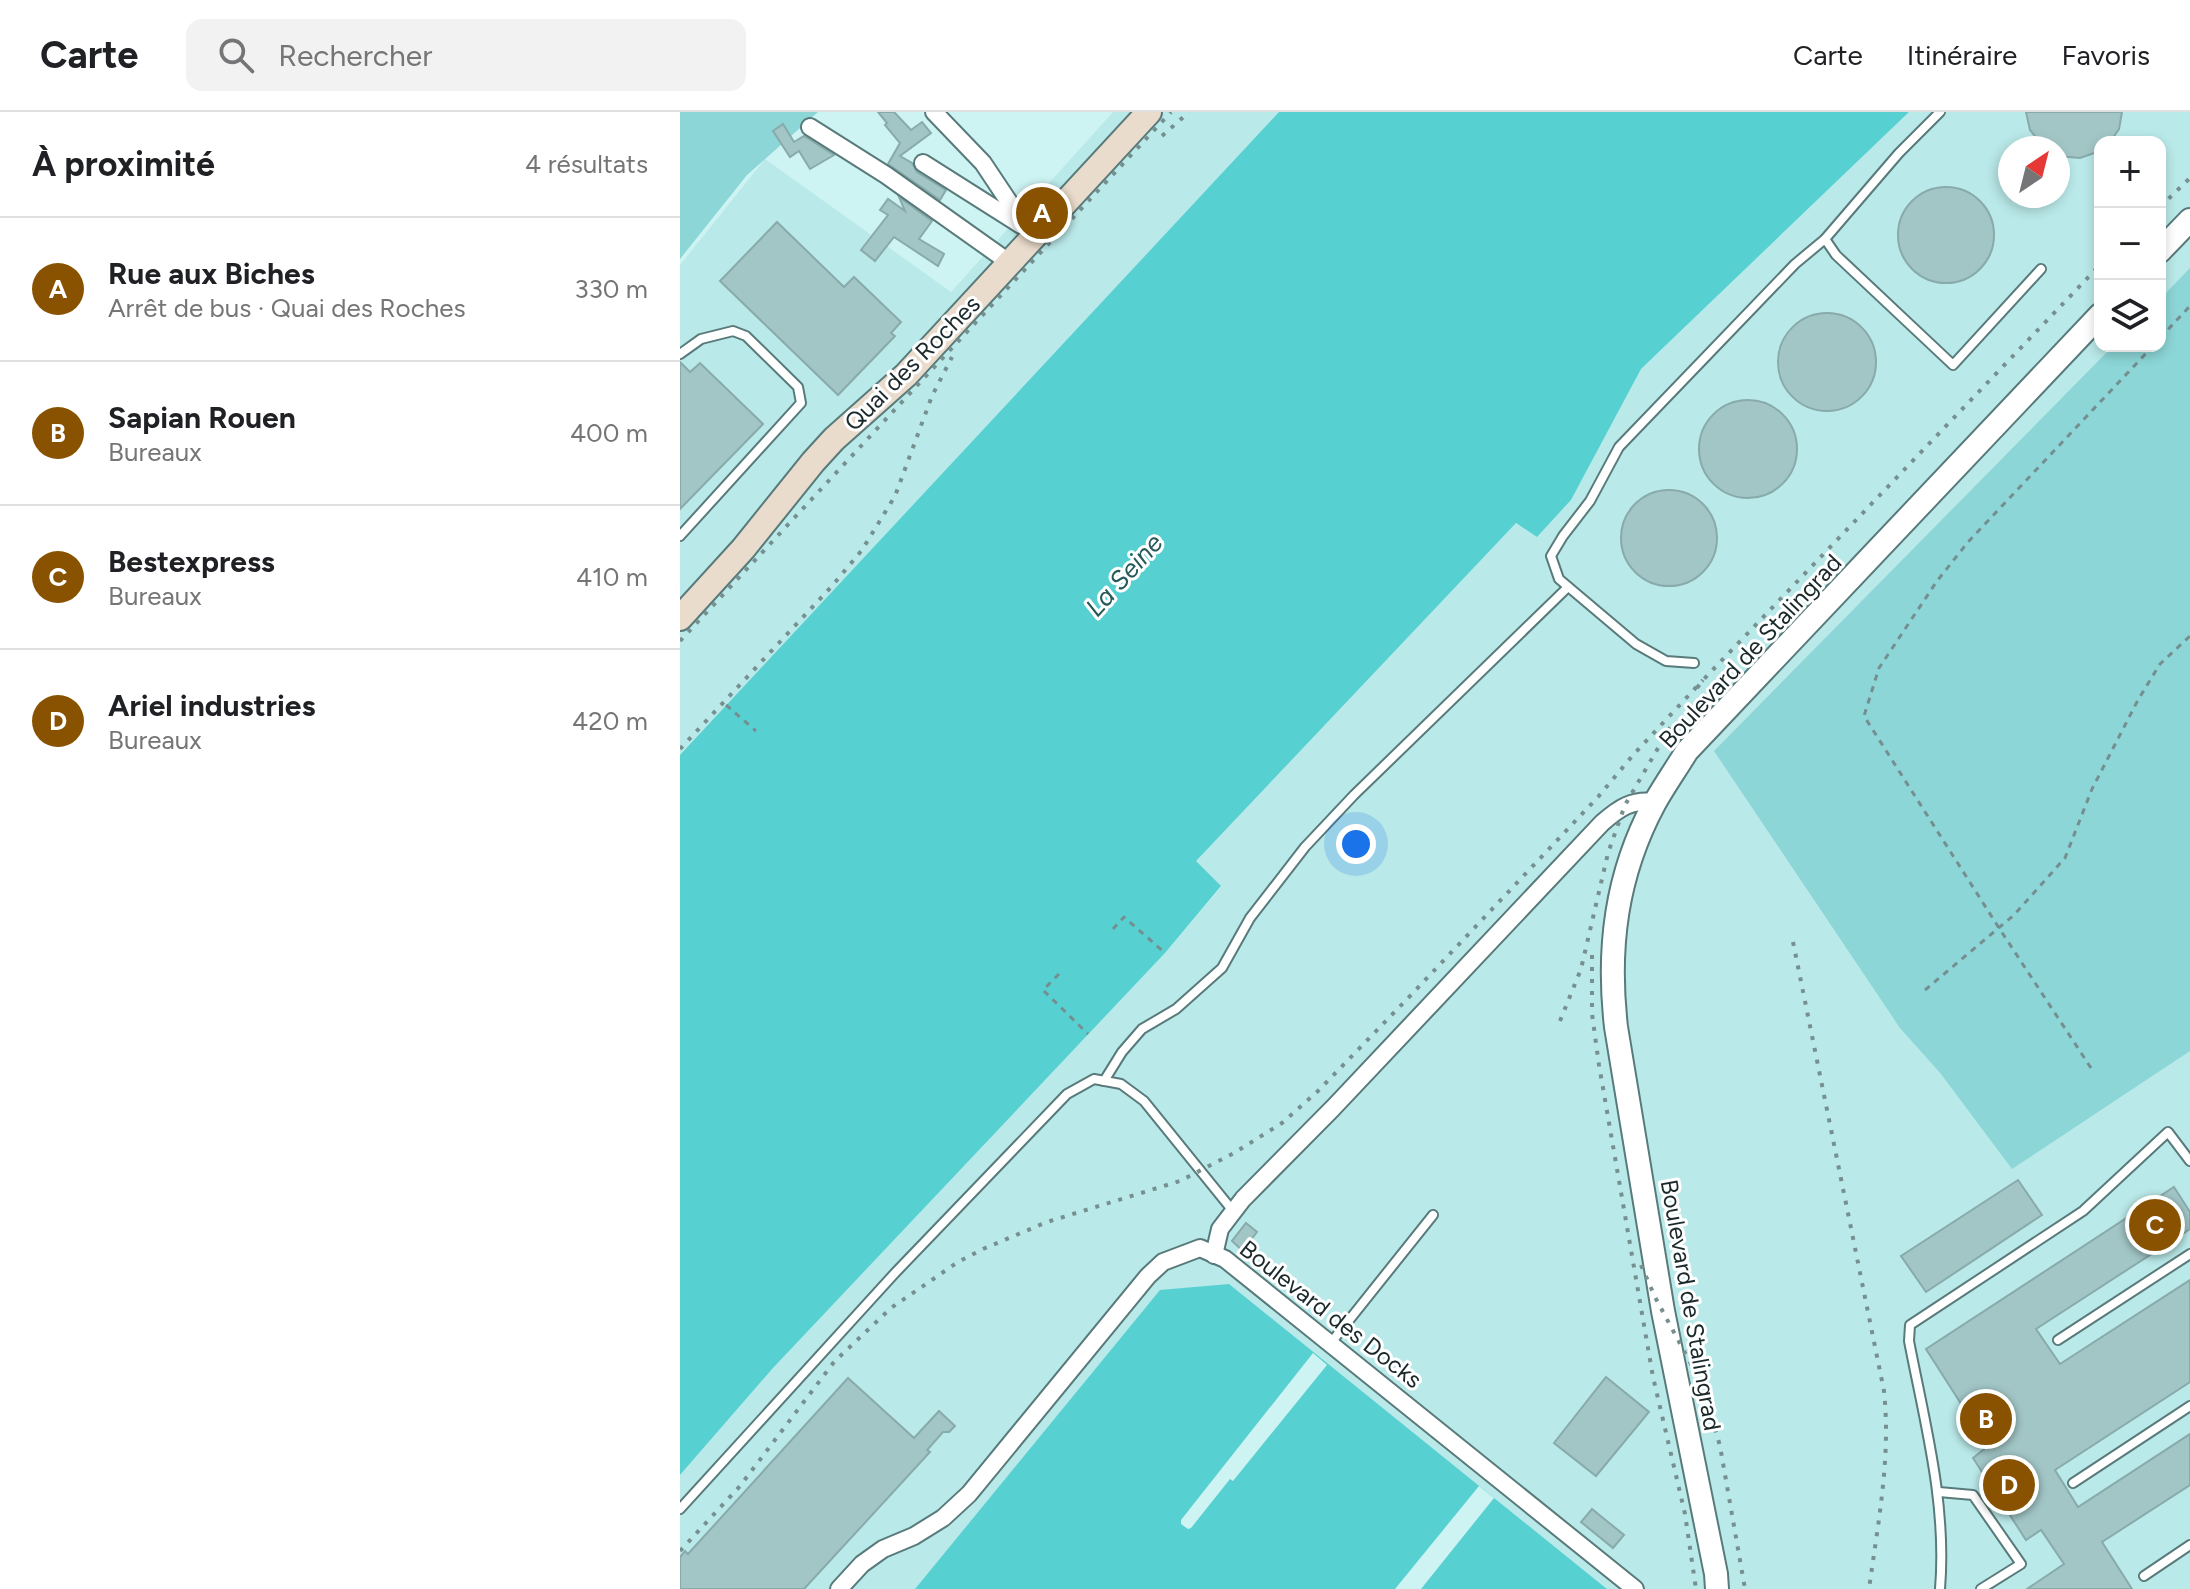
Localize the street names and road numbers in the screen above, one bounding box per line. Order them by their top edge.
street label: Quai des Roches [838,289,986,437]
street label: Boulevard de Stalingrad [1653,548,1847,754]
street label: Boulevard de Stalingrad [1655,1177,1727,1433]
street label: Boulevard des Docks [1234,1234,1428,1394]

